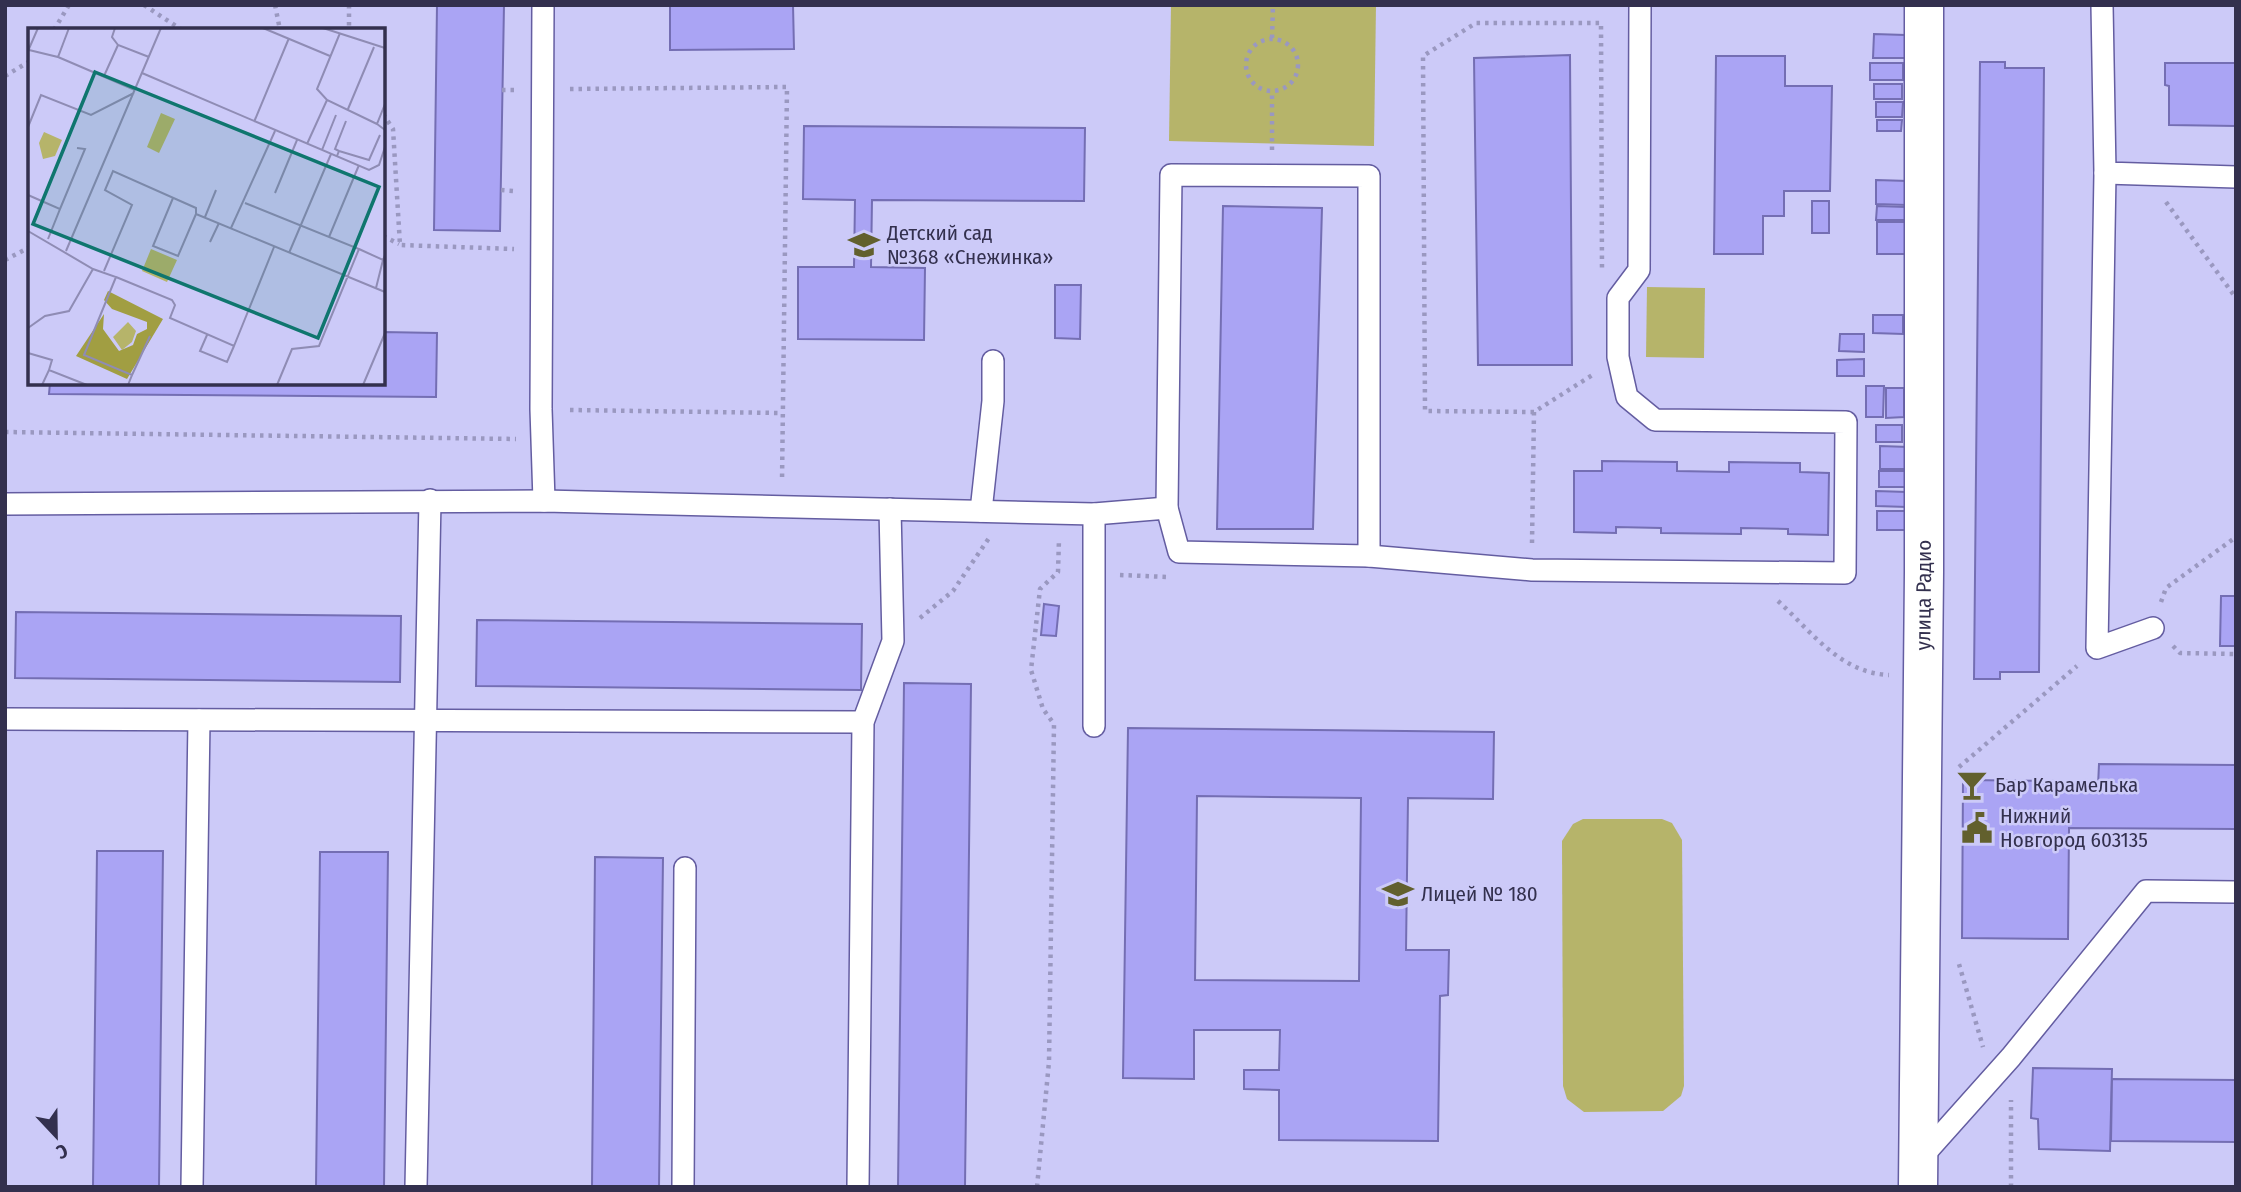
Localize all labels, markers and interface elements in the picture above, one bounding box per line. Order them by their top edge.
inset map [28,28,385,385]
place label: Детский сад №368 «Снежинка» [886,220,1053,270]
school or university icon: Детский сад №368 «Снежинка» [847,228,881,262]
street label: улица Радио [1910,540,1937,650]
bar icon: Бар Карамелька [1955,768,1989,802]
place label: Бар Карамелька [1995,772,2138,798]
place label: Нижний Новгород 603135 [2000,803,2148,853]
public building icon: Нижний Новгород 603135 [1960,811,1994,845]
school or university icon: Лицей № 180 [1381,877,1415,911]
place label: Лицей № 180 [1421,881,1538,907]
north arrow [21,1101,91,1171]
text: С [53,1139,71,1164]

